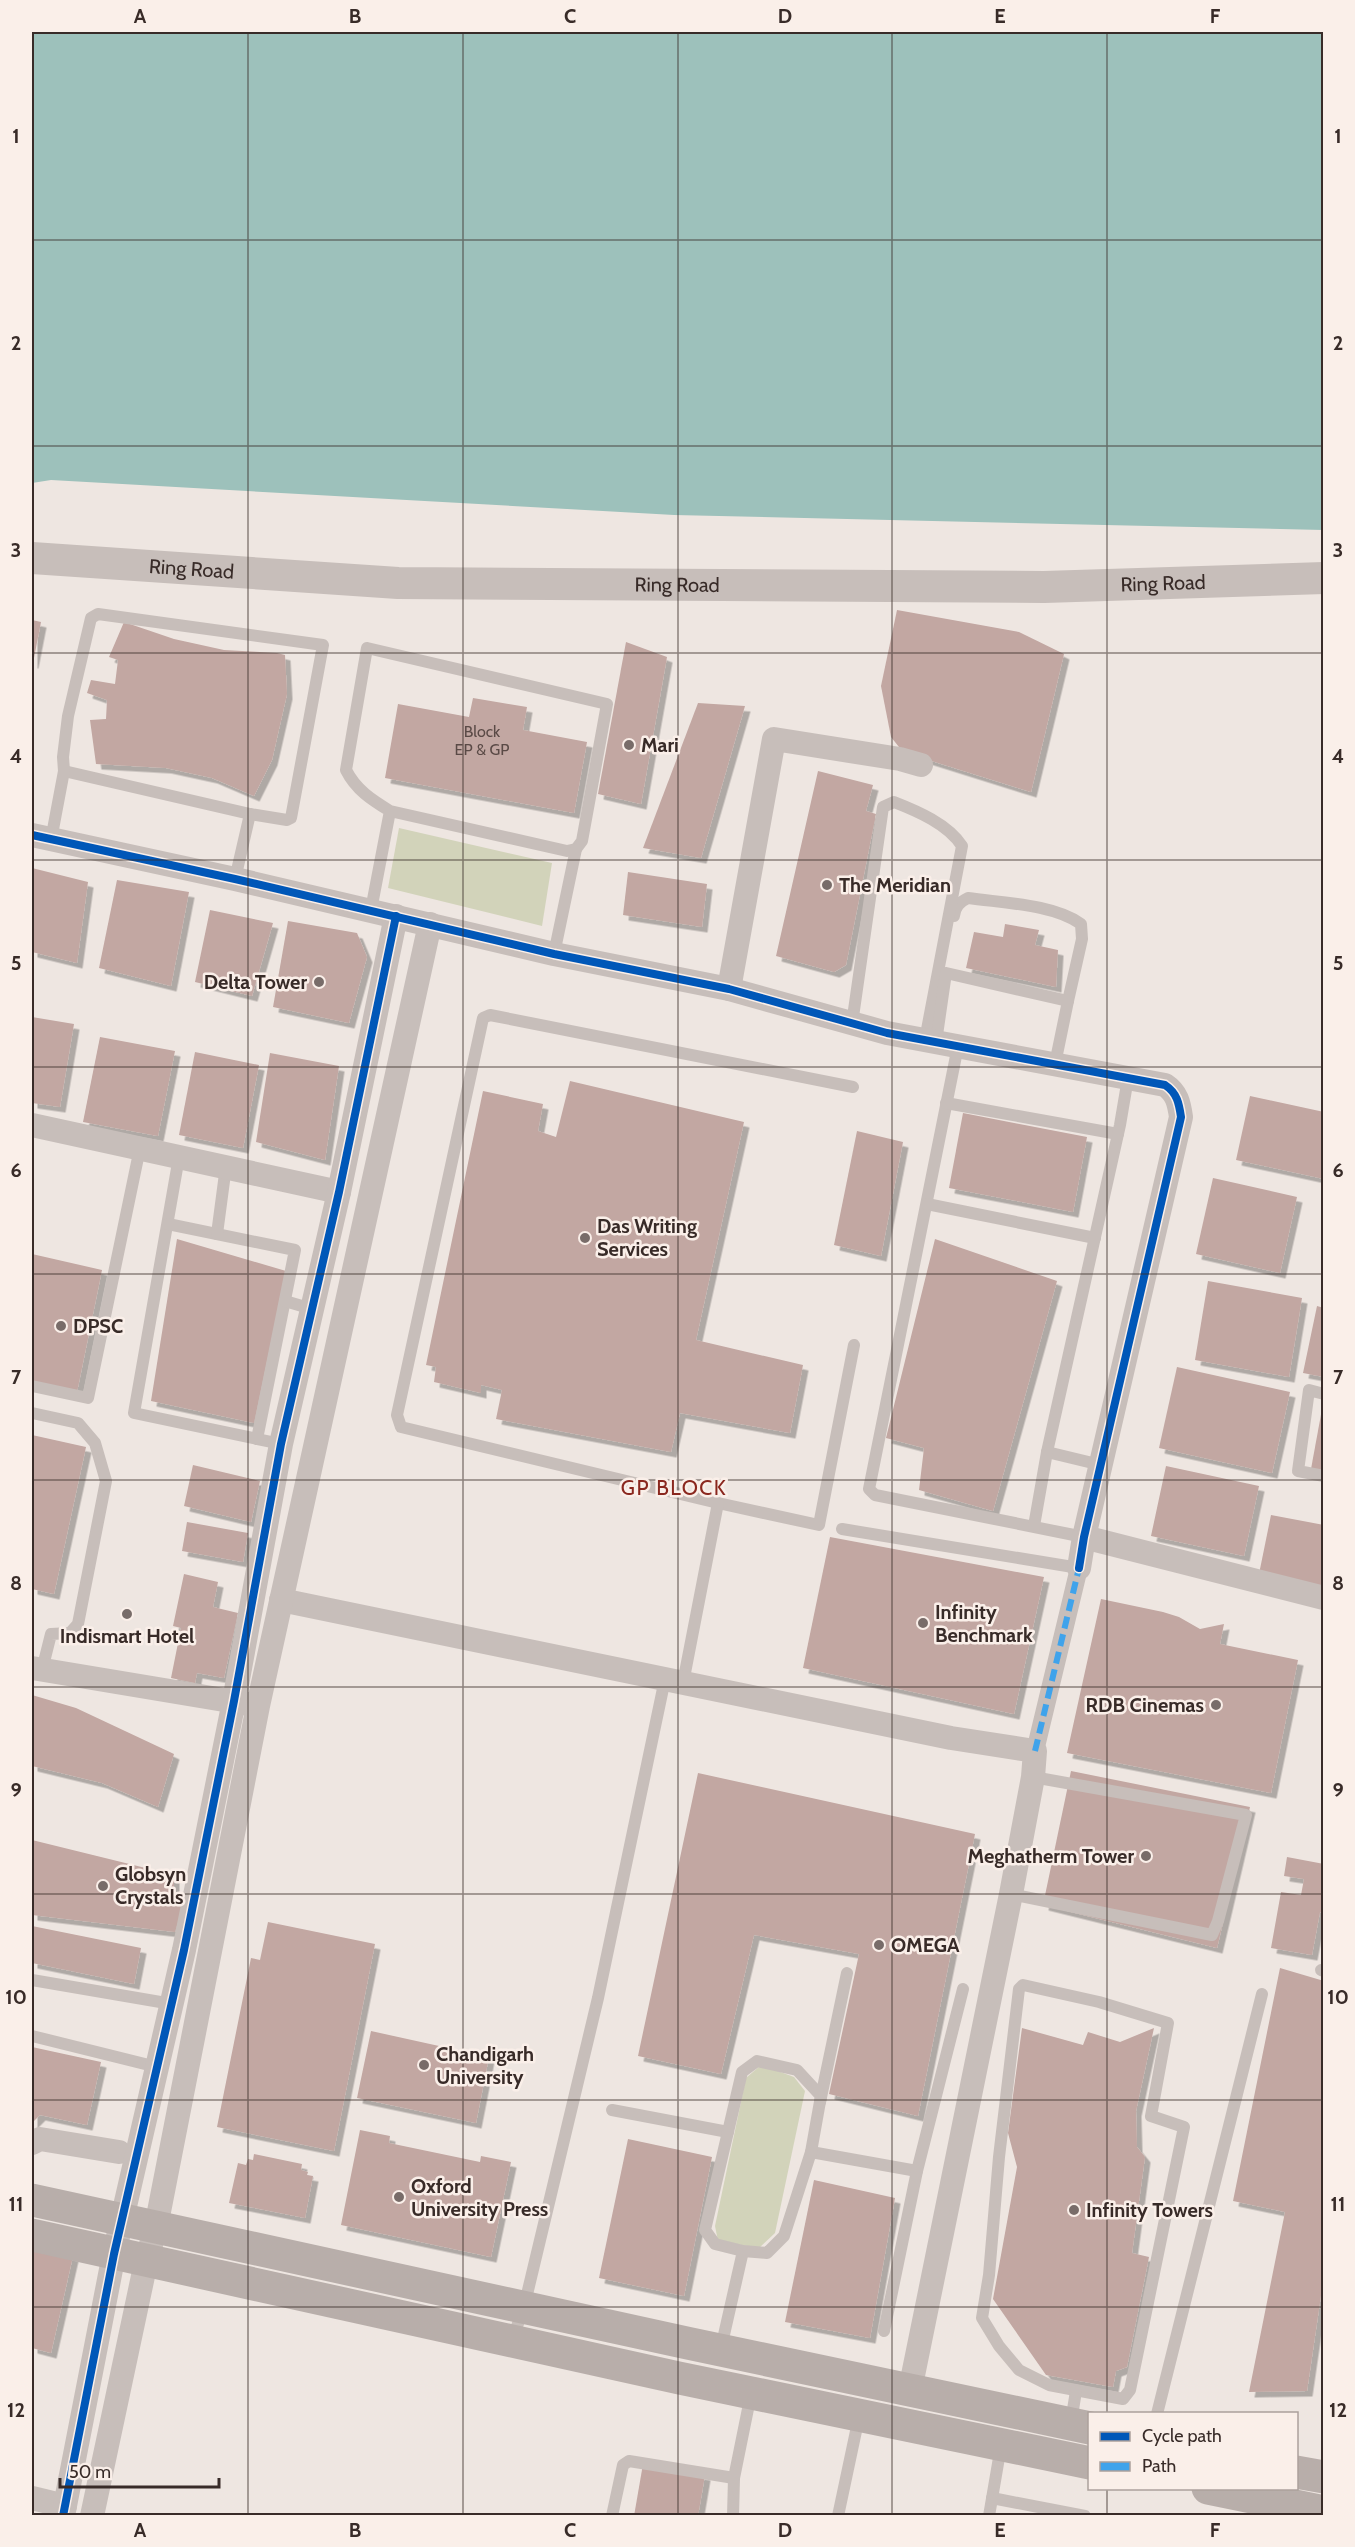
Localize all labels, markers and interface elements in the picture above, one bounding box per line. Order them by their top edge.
text: A [134,4,147,28]
text: B [349,4,361,28]
text: C [564,4,576,28]
text: D [778,4,792,28]
text: E [994,4,1006,28]
text: F [1210,4,1221,28]
text: 1 [12,124,20,148]
text: 1 [1334,124,1342,148]
text: 2 [11,331,21,355]
text: 2 [1333,331,1343,355]
text: 3 [11,538,21,562]
text: 3 [1333,538,1343,562]
street label: Ring Road [148,554,235,584]
street label: Ring Road [1120,570,1206,597]
street label: Ring Road [634,572,720,597]
house number: Block EP & GP [455,722,509,759]
place label: Mari [641,733,679,757]
marker: Mari [622,738,636,752]
text: 4 [10,744,22,768]
text: 4 [1332,744,1344,768]
place label: The Meridian [839,873,951,897]
marker: The Meridian [820,878,834,892]
text: 5 [11,951,21,975]
text: 5 [1333,951,1343,975]
place label: Delta Tower [204,970,307,994]
marker: Delta Tower [312,975,326,989]
text: 6 [10,1158,22,1182]
text: 6 [1332,1158,1344,1182]
place label: Das Writing Services [597,1214,697,1261]
marker: Das Writing Services [578,1231,592,1245]
place label: DPSC [73,1314,123,1338]
marker: DPSC [54,1319,68,1333]
text: 7 [11,1365,22,1389]
text: 7 [1333,1365,1344,1389]
district label: GP BLOCK [621,1475,727,1500]
text: 8 [10,1571,22,1595]
text: 8 [1332,1571,1344,1595]
place label: Infinity Benchmark [935,1600,1033,1647]
marker: Indismart Hotel [120,1607,134,1621]
marker: Infinity Benchmark [916,1616,930,1630]
place label: Indismart Hotel [60,1624,194,1648]
place label: RDB Cinemas [1086,1693,1204,1717]
marker: RDB Cinemas [1209,1698,1223,1712]
text: 9 [10,1778,22,1802]
text: 9 [1332,1778,1344,1802]
place label: Meghatherm Tower [968,1844,1134,1868]
marker: Meghatherm Tower [1139,1849,1153,1863]
place label: Globsyn Crystals [115,1862,186,1909]
marker: Globsyn Crystals [96,1879,110,1893]
place label: OMEGA [891,1933,960,1957]
marker: OMEGA [872,1938,886,1952]
text: 10 [5,1985,27,2009]
text: 10 [1327,1985,1349,2009]
place label: Chandigarh University [436,2042,534,2089]
marker: Chandigarh University [417,2058,431,2072]
place label: Oxford University Press [411,2174,548,2221]
marker: Oxford University Press [392,2190,406,2204]
text: 11 [9,2192,23,2216]
text: 11 [1331,2192,1345,2216]
place label: Infinity Towers [1086,2198,1213,2222]
marker: Infinity Towers [1067,2203,1081,2217]
text: 12 [7,2398,25,2422]
text: 12 [1329,2398,1347,2422]
legend [1088,2412,1298,2490]
text: Cycle path [1142,2425,1222,2447]
scale bar [60,2451,219,2489]
text: Path [1142,2455,1176,2477]
text: 50 m [69,2461,111,2483]
text: A [134,2518,147,2542]
text: B [349,2518,361,2542]
text: C [564,2518,576,2542]
text: D [778,2518,792,2542]
text: E [994,2518,1006,2542]
text: F [1210,2518,1221,2542]

